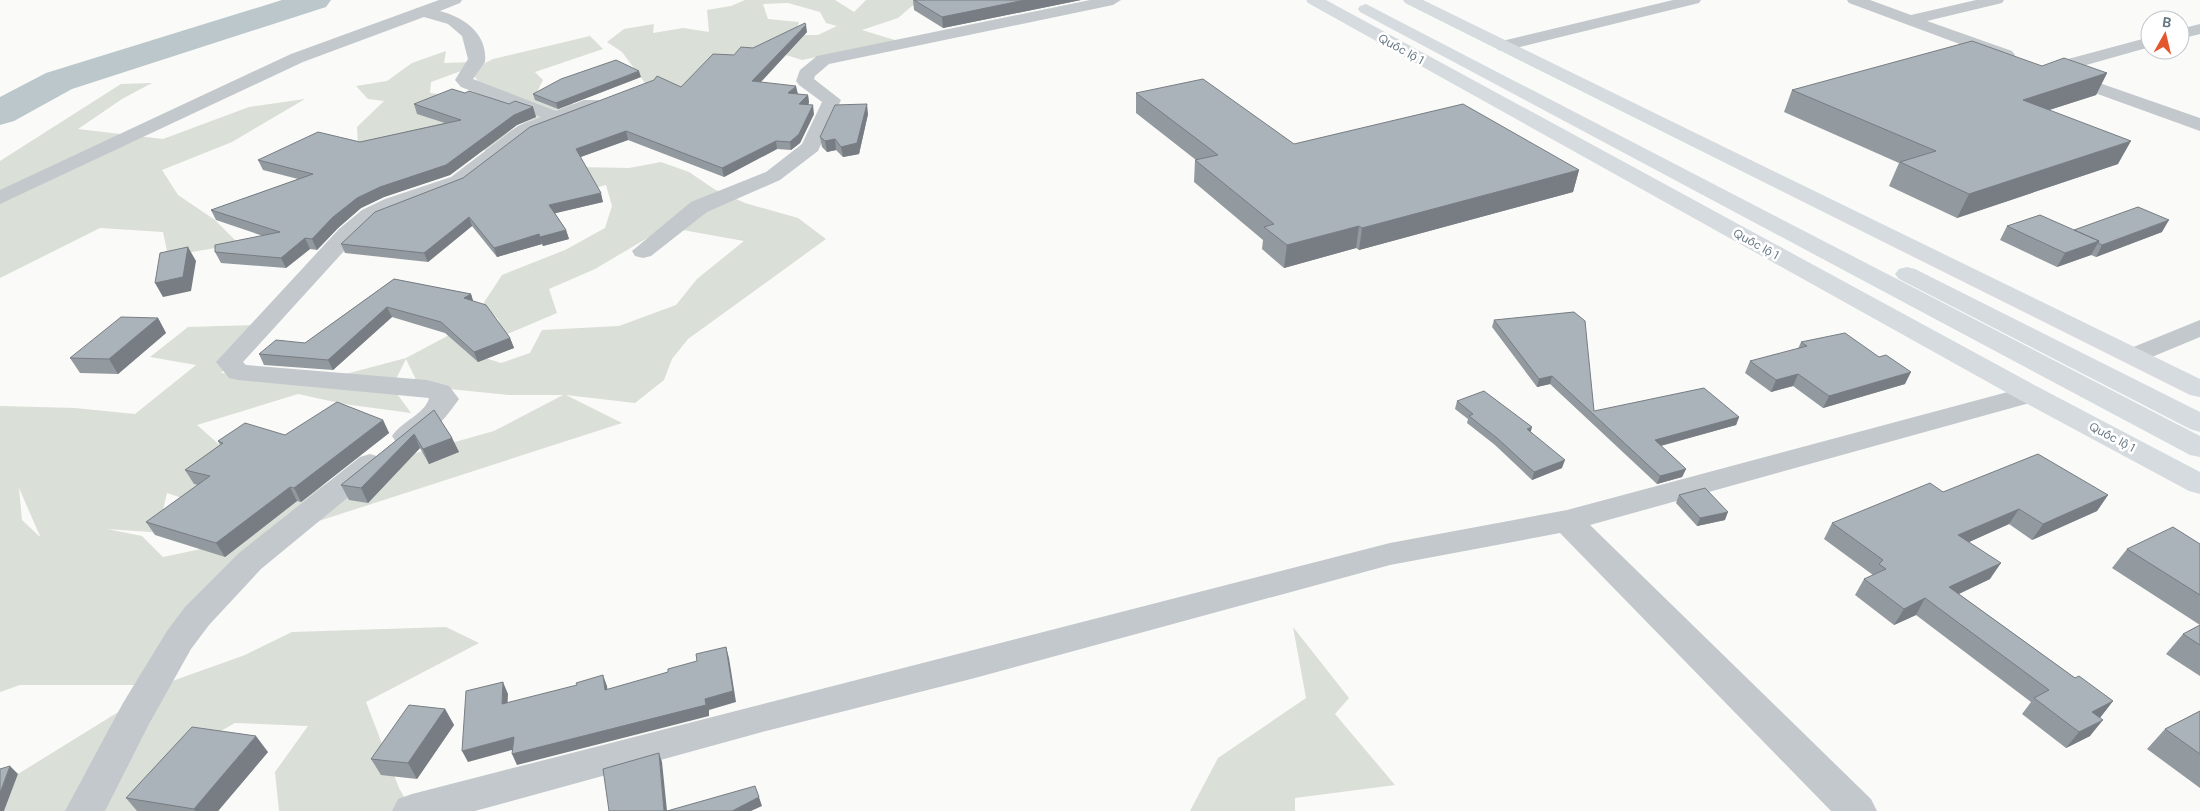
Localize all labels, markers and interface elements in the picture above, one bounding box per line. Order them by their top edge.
north arrow [2140,10,2190,60]
text: B [2161,13,2173,32]
street label: Quốc lộ 1 [1375,30,1427,68]
street label: Quốc lộ 1 [1730,225,1782,263]
street label: Quốc lộ 1 [2086,418,2138,456]

